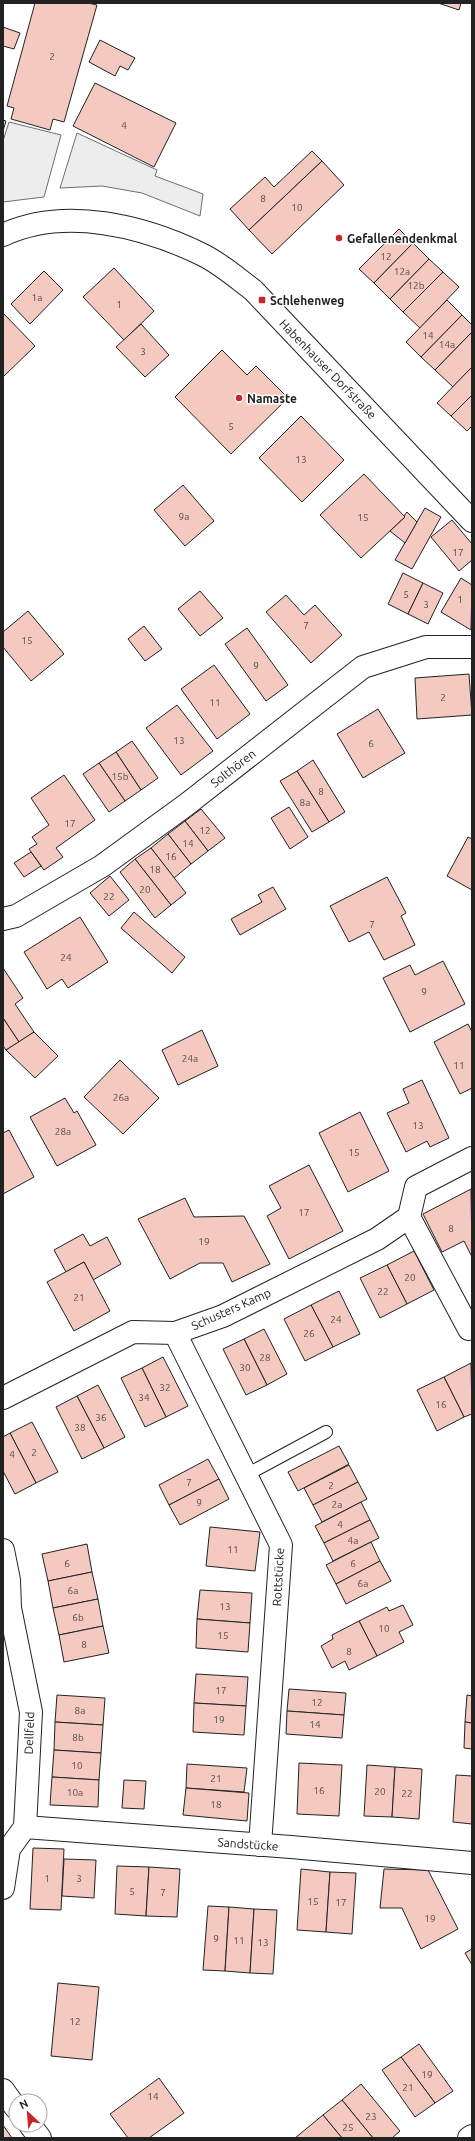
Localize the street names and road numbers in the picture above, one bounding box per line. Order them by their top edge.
street label: Habenhauser Dorfstraße [277,317,379,421]
street label: Solthören [208,747,258,789]
street label: Schusters Kamp [189,1286,273,1332]
street label: Rottstücke [270,1547,286,1607]
street label: Dellfeld [22,1711,36,1755]
street label: Sandstücke [217,1835,279,1853]

